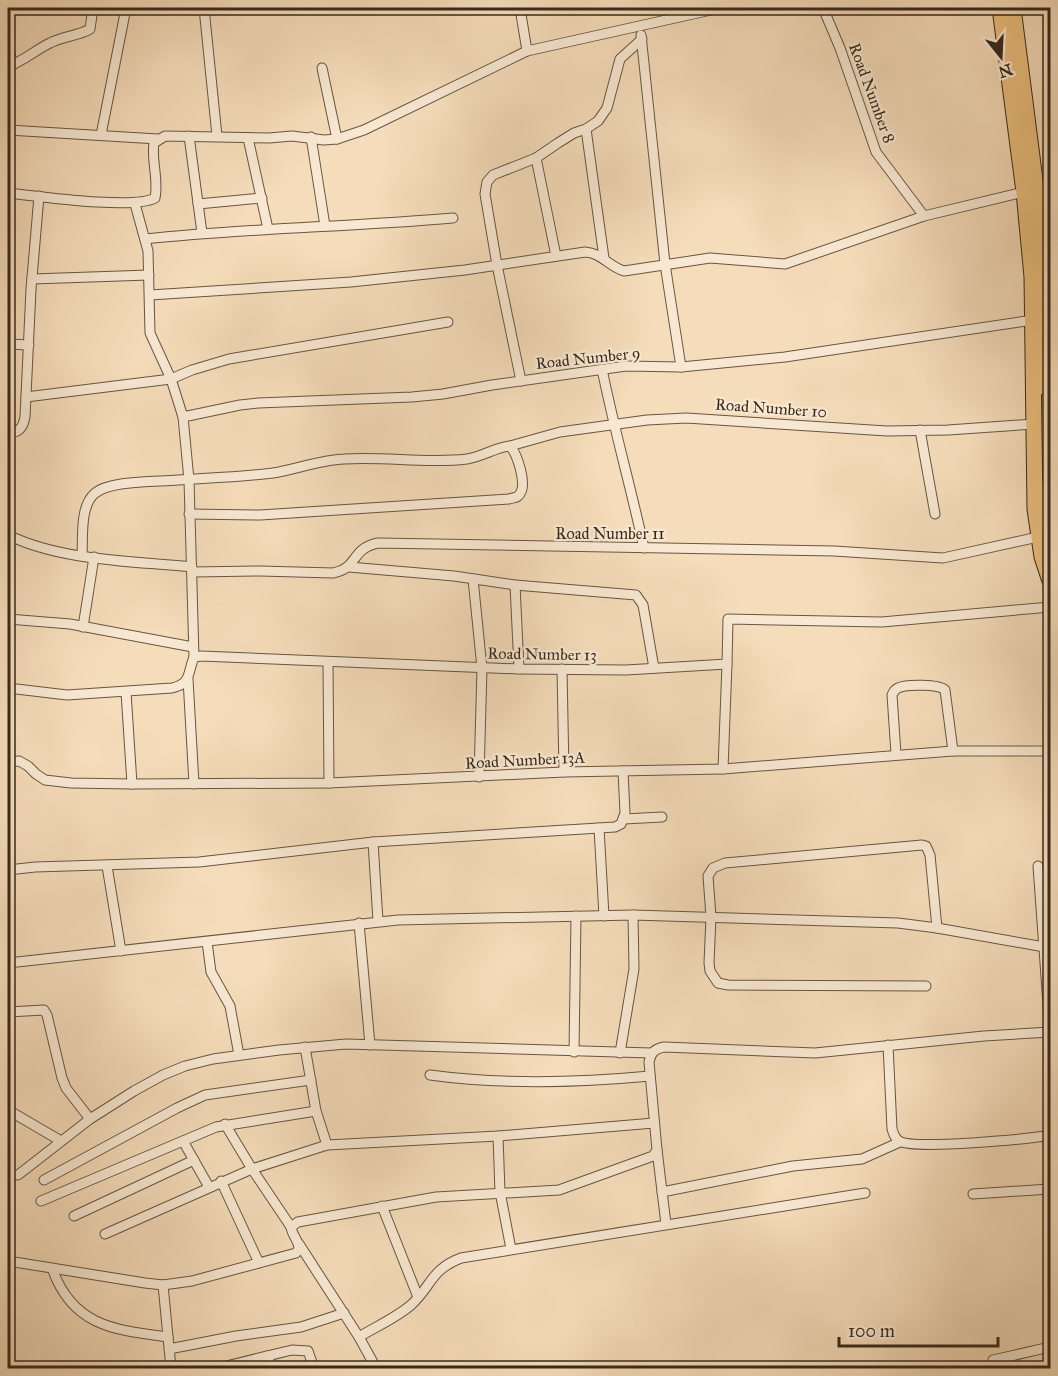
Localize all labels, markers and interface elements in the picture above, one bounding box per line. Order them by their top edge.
north arrow [971,27,1031,87]
street label: Road Number 8 [845,40,899,146]
text: N [996,60,1015,82]
street label: Road Number 9 [535,343,641,373]
street label: Road Number 10 [714,395,828,421]
street label: Road Number 11 [555,524,665,543]
street label: Road Number 13 [487,644,597,664]
street label: Road Number 13A [465,747,586,773]
scale bar [839,1310,998,1348]
text: 100 m [848,1320,895,1342]

